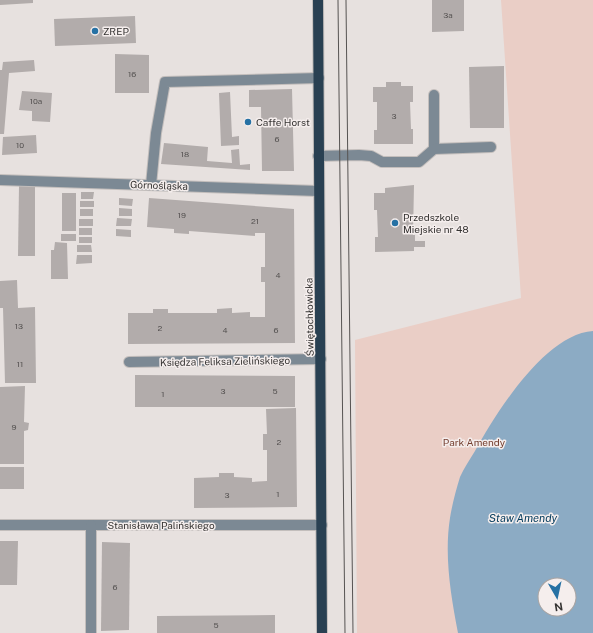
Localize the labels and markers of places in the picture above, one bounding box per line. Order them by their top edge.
place label: ZREP [103,25,129,37]
marker: ZREP [90,26,100,36]
place label: Caffe Horst [256,116,310,128]
marker: Caffe Horst [243,117,253,127]
place label: Przedszkole Miejskie nr 48 [403,211,469,235]
marker: Przedszkole Miejskie nr 48 [390,218,400,228]

